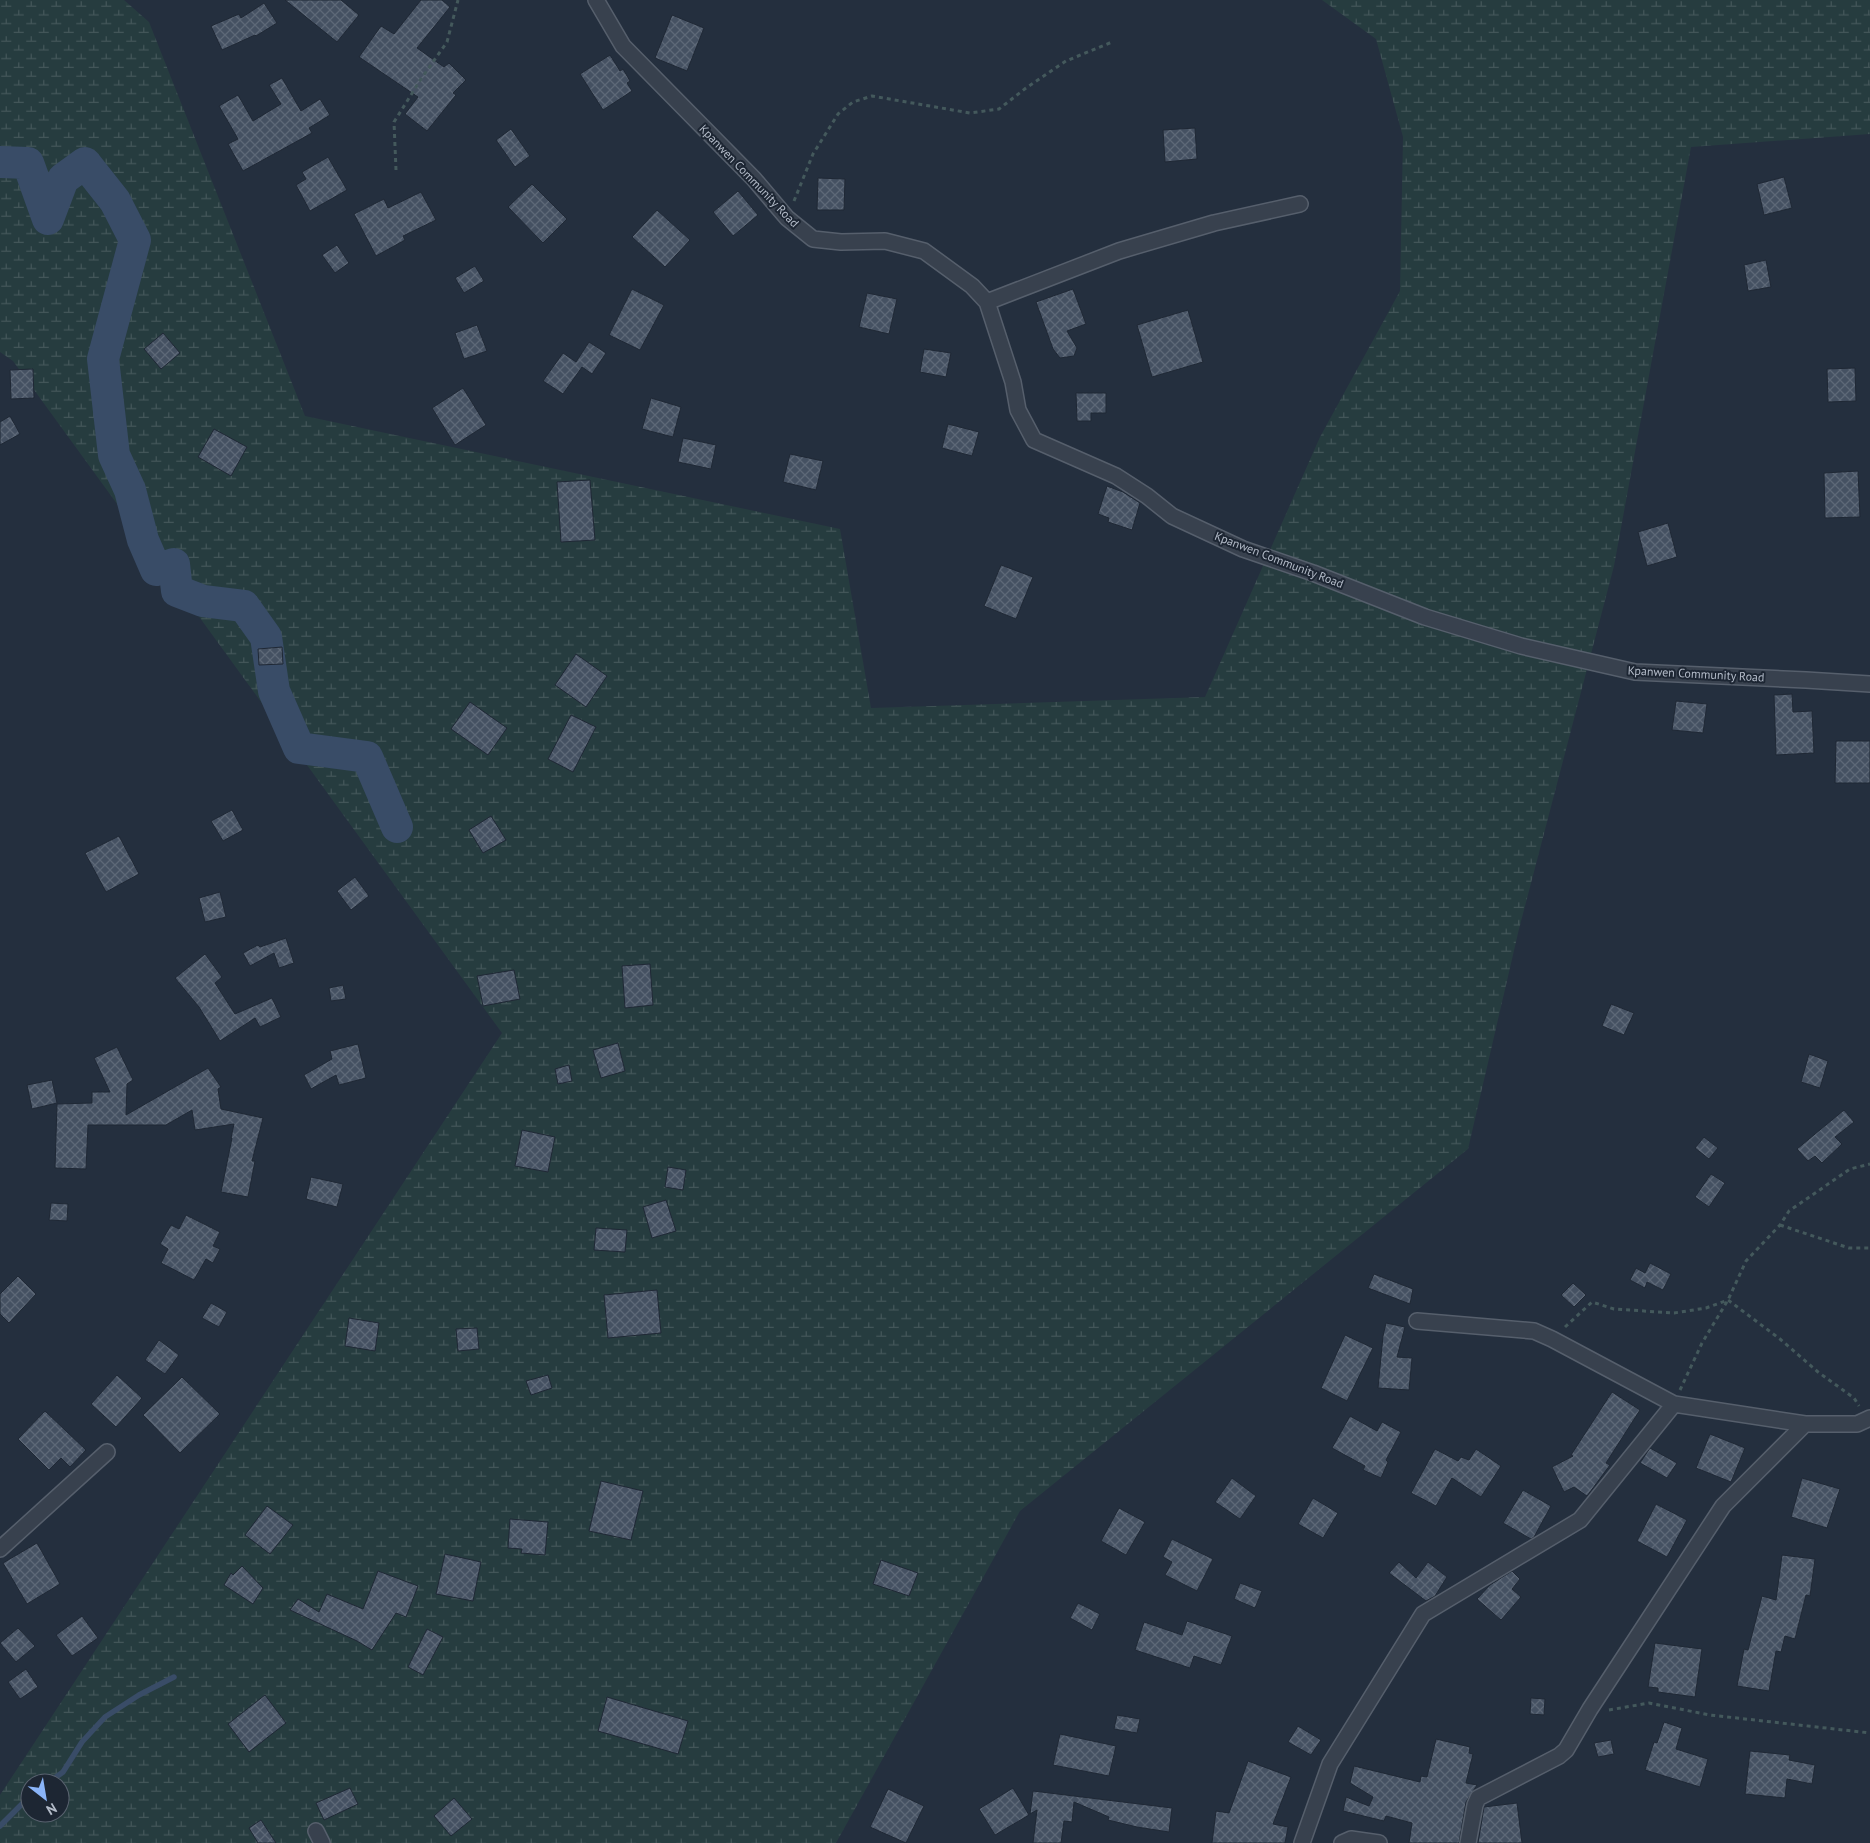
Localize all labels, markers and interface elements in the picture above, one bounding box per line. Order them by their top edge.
street label: Kpanwen Community Road [696,121,802,230]
street label: Kpanwen Community Road [1213,528,1346,591]
street label: Kpanwen Community Road [1627,662,1765,685]
north arrow [20,1773,70,1823]
text: N [43,1799,60,1819]

